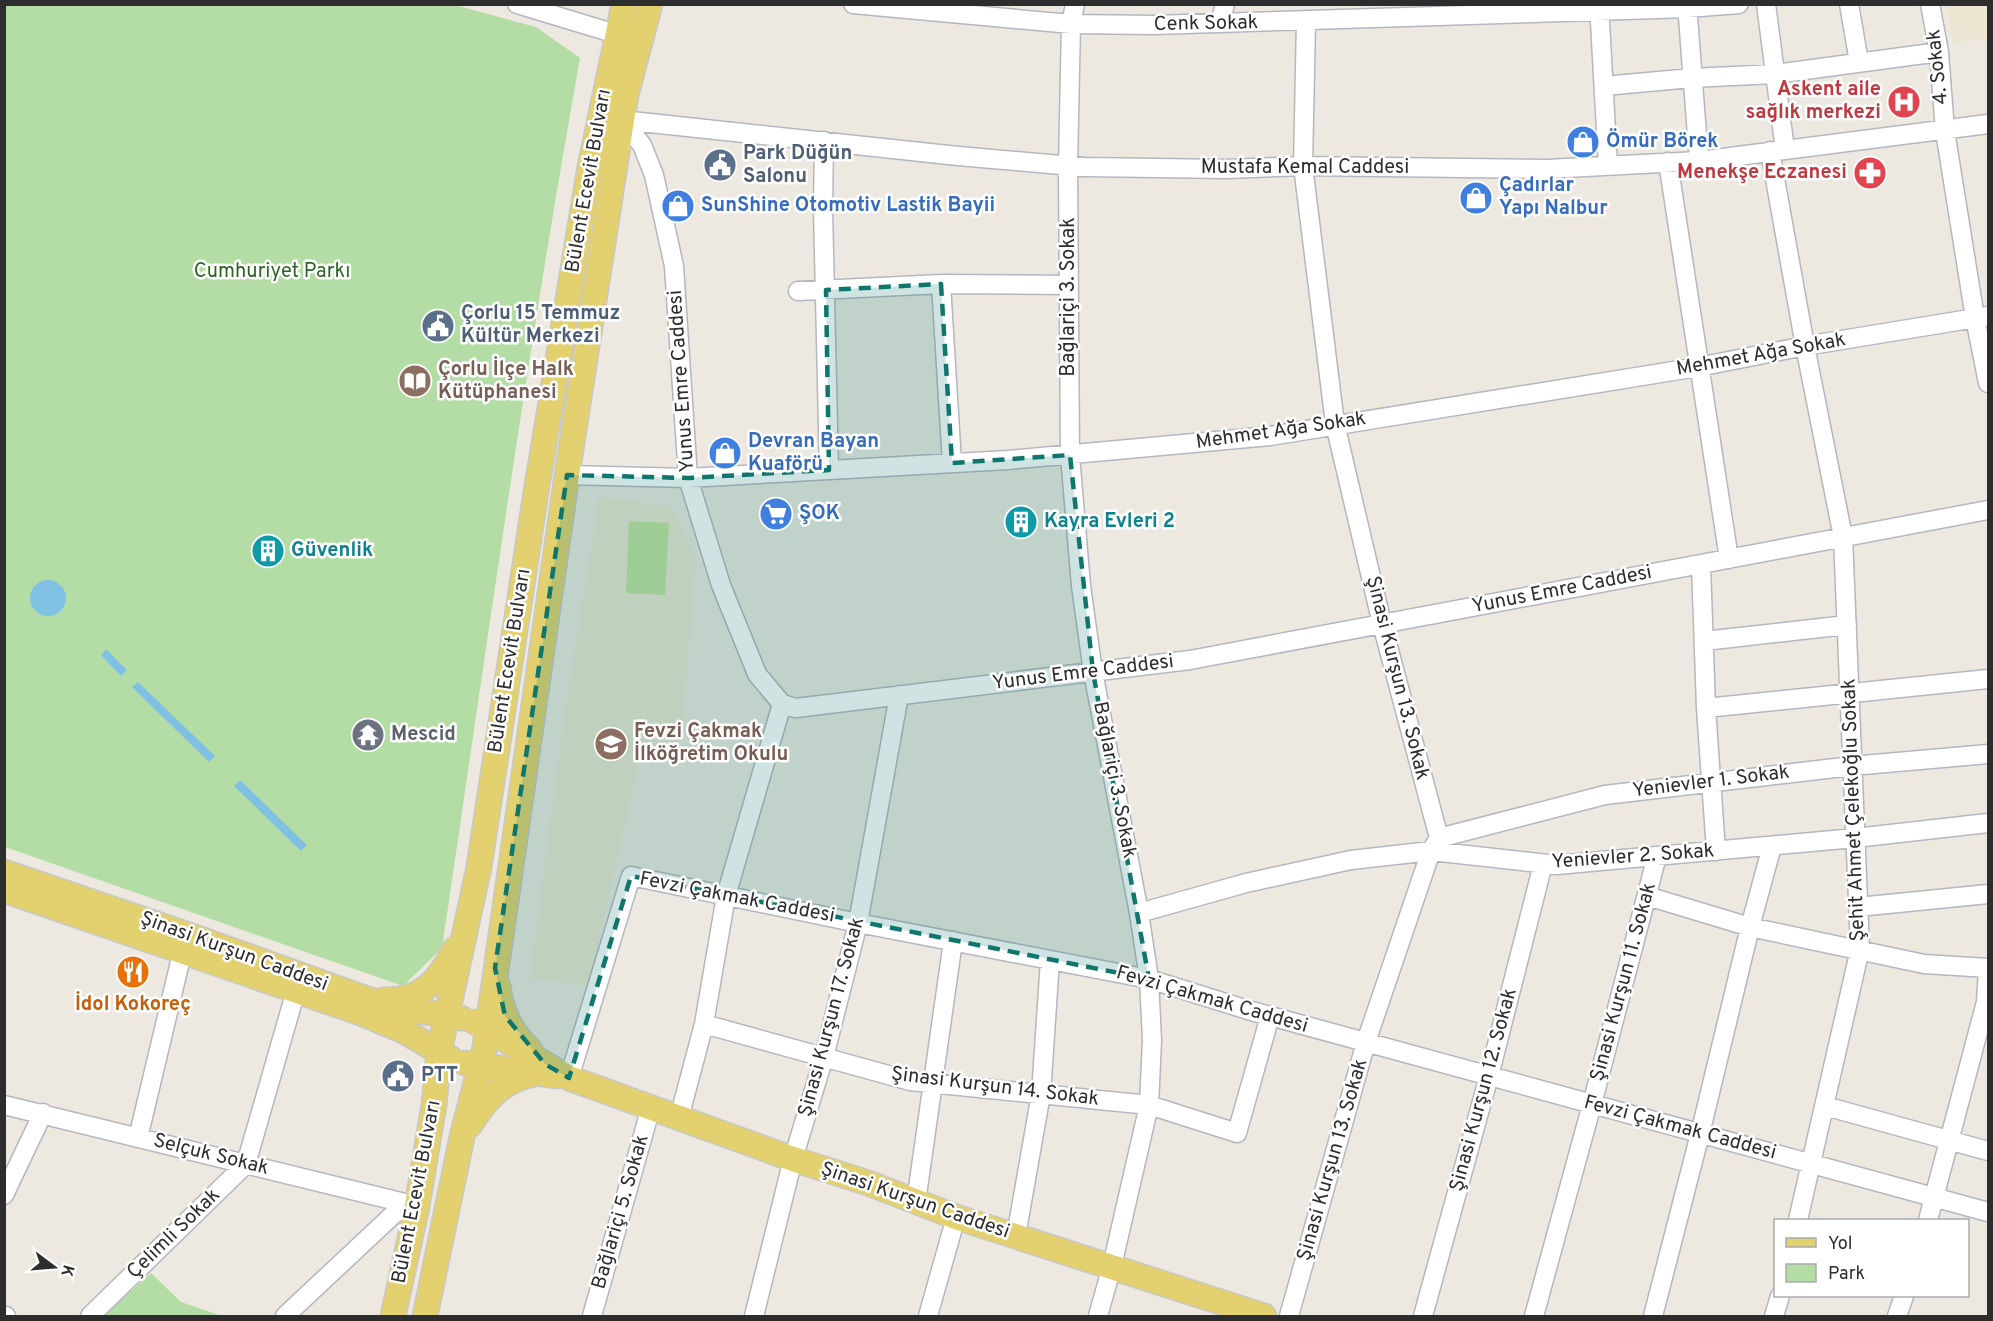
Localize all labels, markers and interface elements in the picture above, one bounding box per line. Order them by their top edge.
street label: Cenk Sokak [1153,10,1259,38]
street label: 4. Sokak [1921,28,1955,106]
place label: Askent aile sağlık merkezi [1746,77,1881,126]
hospital icon: Askent aile sağlık merkezi [1886,84,1922,120]
street label: Bülent Ecevit Bulvarı [560,87,618,275]
shop icon: Ömür Börek [1565,124,1601,160]
place label: Ömür Börek [1606,128,1718,155]
place label: Park Düğün Salonu [743,141,852,190]
public building icon: Park Düğün Salonu [702,147,738,183]
street label: Mustafa Kemal Caddesi [1201,155,1409,181]
pharmacy icon: Menekşe Eczanesi [1852,155,1888,191]
place label: Menekşe Eczanesi [1677,160,1847,186]
place label: Çadırlar Yapı Nalbur [1499,173,1608,222]
shop icon: Çadırlar Yapı Nalbur [1458,180,1494,216]
shop icon: SunShine Otomotiv Lastik Bayii [660,188,696,224]
place label: SunShine Otomotiv Lastik Bayii [701,193,995,219]
street label: Bağlariçi 3. Sokak [1056,217,1082,377]
park label: Cumhuriyet Parkı [194,259,350,285]
street label: Yunus Emre Caddesi [663,289,701,473]
place label: Çorlu 15 Temmuz Kültür Merkezi [461,301,620,350]
public building icon: Çorlu 15 Temmuz Kültür Merkezi [420,308,456,344]
street label: Mehmet Ağa Sokak [1674,327,1848,383]
place label: Çorlu İlçe Halk Kütüphanesi [438,355,574,406]
library icon: Çorlu İlçe Halk Kütüphanesi [397,363,433,399]
street label: Mehmet Ağa Sokak [1194,406,1368,456]
place label: Devran Bayan Kuaförü [748,429,879,478]
shop icon: Devran Bayan Kuaförü [707,435,743,471]
supermarket icon: ŞOK [758,496,794,532]
place label: ŞOK [799,501,840,527]
building icon: Kayra Evleri 2 [1003,504,1039,540]
place label: Kayra Evleri 2 [1044,509,1175,535]
building icon: Güvenlik [250,533,286,569]
place label: Güvenlik [291,538,373,564]
street label: Yunus Emre Caddesi [1470,560,1654,620]
street label: Bülent Ecevit Bulvarı [483,567,537,755]
street label: Şinasi Kurşun 13. Sokak [1359,573,1435,783]
street label: Yunus Emre Caddesi [991,649,1175,697]
street label: Şehit Ahmet Çelekoğlu Sokak [1836,678,1872,942]
street label: Bağlariçi 3. Sokak [1086,699,1142,861]
temple icon: Mescid [350,717,386,753]
place label: Fevzi Çakmak İlköğretim Okulu [634,719,788,768]
place label: Mescid [391,722,456,748]
school or university icon: Fevzi Çakmak İlköğretim Okulu [593,726,629,762]
street label: Yenievler 1. Sokak [1631,759,1791,805]
street label: Yenievler 2. Sokak [1551,838,1715,876]
street label: Fevzi Çakmak Caddesi [637,866,837,930]
street label: Şinasi Kurşun 11. Sokak [1585,880,1663,1084]
street label: Şinasi Kurşun Caddesi [137,906,331,998]
street label: Şinasi Kurşun 17. Sokak [793,914,871,1120]
restaurant icon: İdol Kokoreç [115,954,151,990]
street label: Fevzi Çakmak Caddesi [1113,960,1311,1040]
street label: Şinasi Kurşun 12. Sokak [1444,985,1524,1195]
place label: İdol Kokoreç [75,990,191,1018]
street label: Şinasi Kurşun 13. Sokak [1292,1056,1374,1264]
public building icon: PTT [380,1058,416,1094]
street label: Şinasi Kurşun 14. Sokak [889,1061,1101,1113]
place label: PTT [421,1063,458,1089]
street label: Fevzi Çakmak Caddesi [1581,1090,1779,1166]
street label: Bülent Ecevit Bulvarı [386,1098,448,1286]
street label: Selçuk Sokak [151,1128,271,1182]
street label: Bağlariçi 5. Sokak [586,1132,656,1292]
street label: Şinasi Kurşun Caddesi [817,1156,1013,1246]
street label: Çelimli Sokak [122,1183,226,1285]
legend [1774,1219,1969,1297]
text: Yol [1828,1233,1853,1256]
north arrow [24,1237,84,1297]
text: K [55,1262,78,1279]
text: Park [1828,1263,1865,1286]

